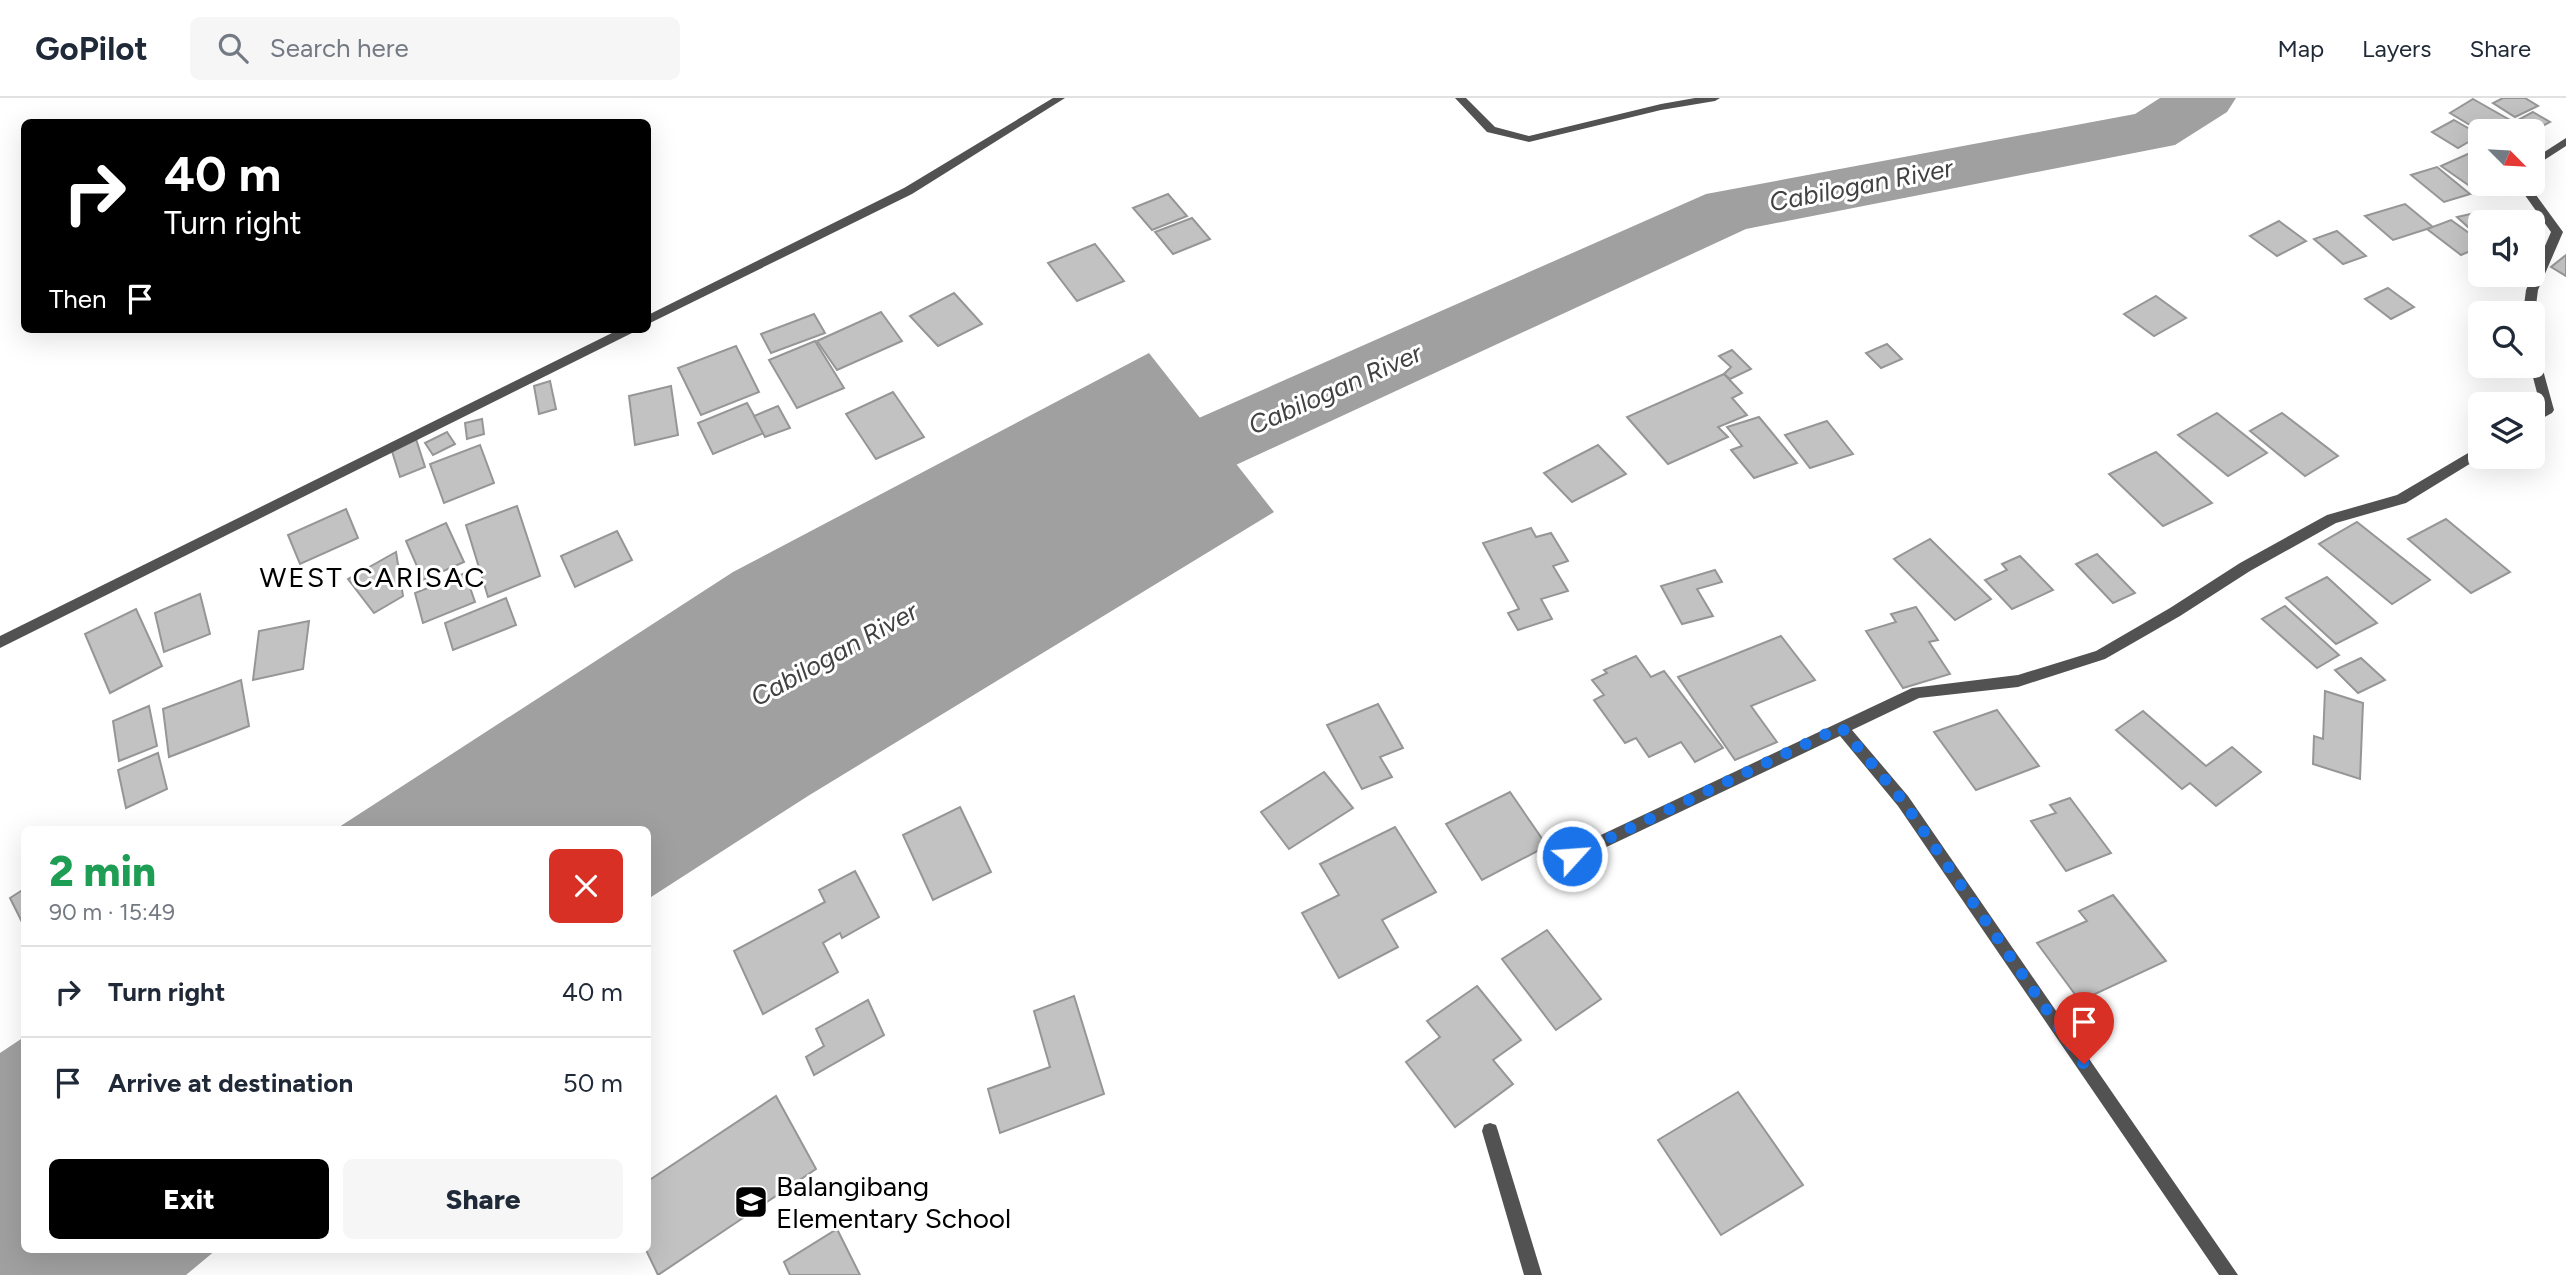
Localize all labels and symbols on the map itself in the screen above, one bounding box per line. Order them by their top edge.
north arrow [2468,119,2544,196]
water label: Cabilogan River [1766,151,1957,218]
water label: Cabilogan River [1243,336,1428,442]
district label: WEST CARISAC [259,560,487,594]
water label: Cabilogan River [745,594,924,713]
position arrow [1535,819,1609,893]
pin [2054,992,2114,1064]
place label: Balangibang Elementary School [776,1169,1011,1235]
school or university icon: Balangibang Elementary School [732,1183,770,1221]

